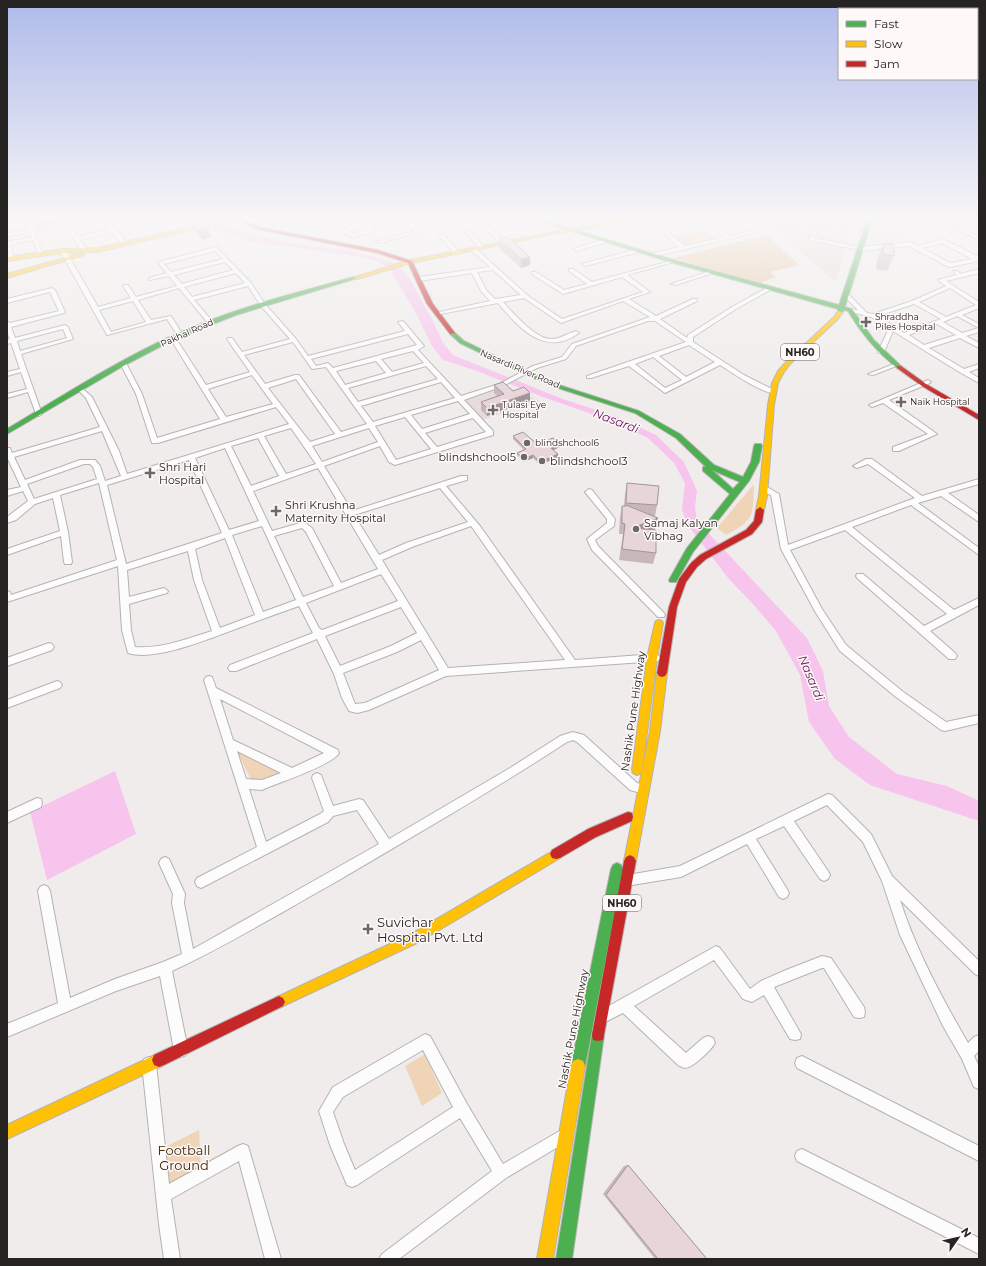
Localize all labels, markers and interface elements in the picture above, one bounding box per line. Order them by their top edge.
legend [838,8,978,80]
text: Fast [874,16,899,31]
text: Slow [874,36,903,51]
text: Jam [873,56,900,71]
place label: Shraddha Piles Hospital [875,311,936,332]
street label: Pakhal Road [159,316,215,349]
marker: Shraddha Piles Hospital [860,316,872,328]
road number: NH60 [781,344,819,360]
street label: Nasardi River Road [479,347,562,390]
marker: Naik Hospital [895,396,907,408]
place label: Naik Hospital [910,396,970,407]
place label: Tulasi Eye Hospital [502,399,547,420]
marker: Tulasi Eye Hospital [487,404,499,416]
water label: Nasardi [591,405,642,436]
place label: blindshchool6 [535,437,599,448]
marker: blindshchool6 [522,438,532,448]
place label: blindshchool5 [438,450,516,464]
marker: blindshchool5 [519,452,529,462]
place label: blindshchool3 [550,454,628,468]
marker: blindshchool3 [537,456,547,466]
place label: Shri Hari Hospital [159,460,206,487]
marker: Shri Hari Hospital [144,467,156,479]
place label: Shri Krushna Maternity Hospital [285,498,386,525]
marker: Shri Krushna Maternity Hospital [270,505,282,517]
place label: Samaj Kalyan Vibhag [644,516,718,543]
marker: Samaj Kalyan Vibhag [631,524,641,534]
street label: Nashik Pune Highway [618,650,648,772]
water label: Nasardi [795,653,828,703]
road number: NH60 [603,895,641,911]
place label: Suvichar Hospital Pvt. Ltd [377,914,483,945]
marker: Suvichar Hospital Pvt. Ltd [362,923,374,935]
street label: Nashik Pune Highway [555,968,591,1090]
park label: Football Ground [157,1142,211,1173]
north arrow [938,1218,978,1258]
text: N [958,1225,975,1240]

